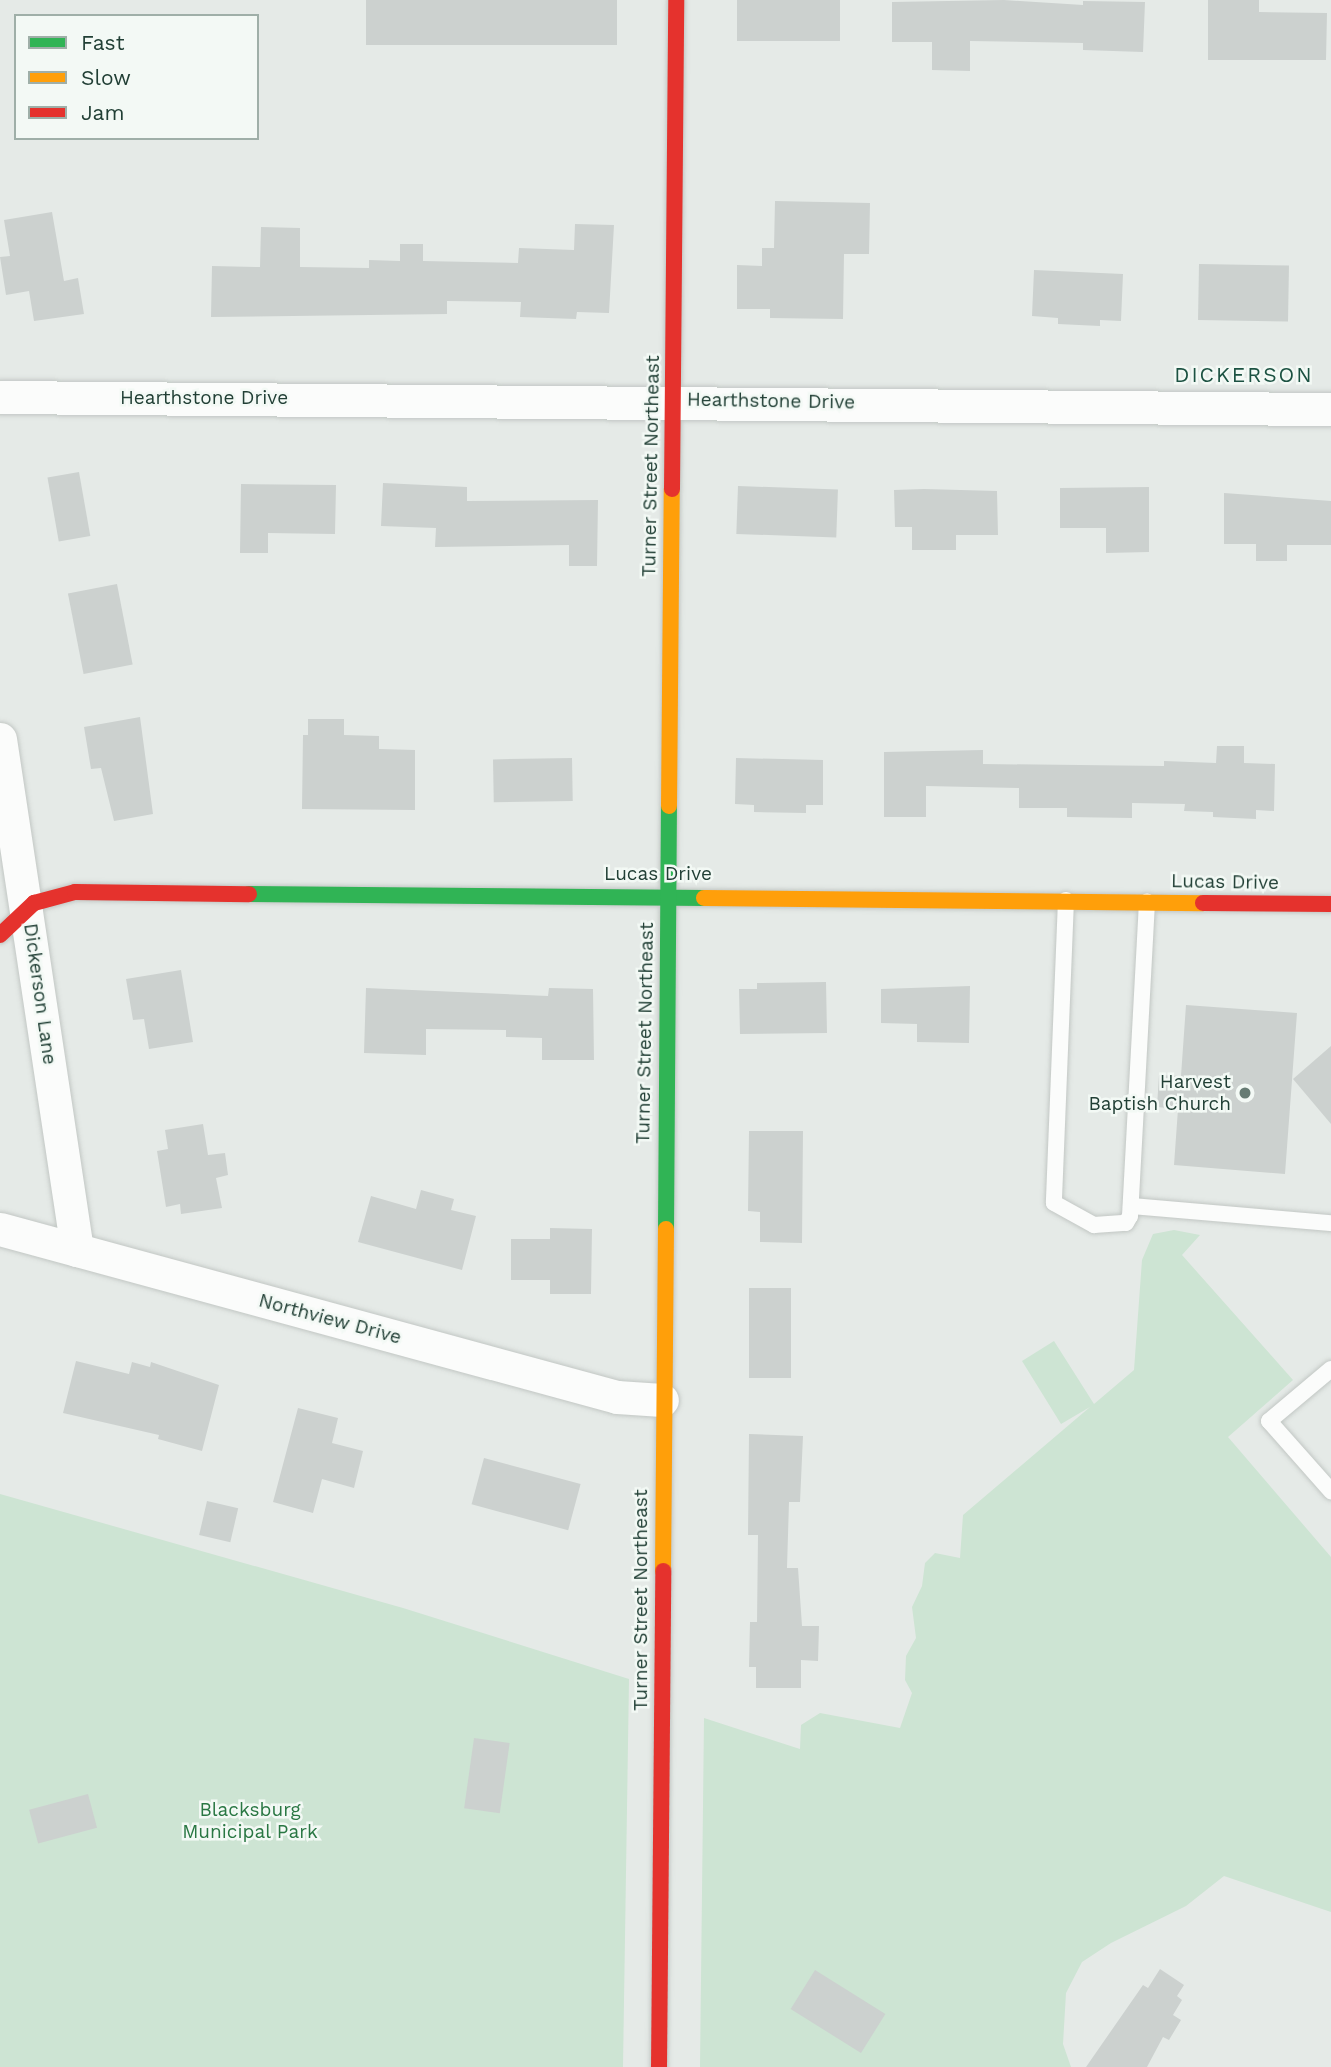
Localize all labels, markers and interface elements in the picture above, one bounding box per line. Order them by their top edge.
legend [14,14,259,140]
text: Fast [81,30,125,55]
text: Slow [81,65,131,90]
text: Jam [81,100,124,125]
street label: Turner Street Northeast [638,355,664,577]
district label: DICKERSON [1175,362,1313,388]
street label: Hearthstone Drive [120,387,288,409]
street label: Hearthstone Drive [687,388,855,414]
street label: Lucas Drive [604,863,712,885]
street label: Lucas Drive [1171,870,1279,894]
street label: Dickerson Lane [19,922,61,1066]
street label: Turner Street Northeast [632,922,658,1144]
place label: Harvest Baptish Church [1088,1071,1231,1115]
marker: Harvest Baptish Church [1237,1085,1253,1101]
street label: Northview Drive [256,1289,404,1349]
street label: Turner Street Northeast [630,1489,652,1711]
park label: Blacksburg Municipal Park [182,1799,318,1843]

